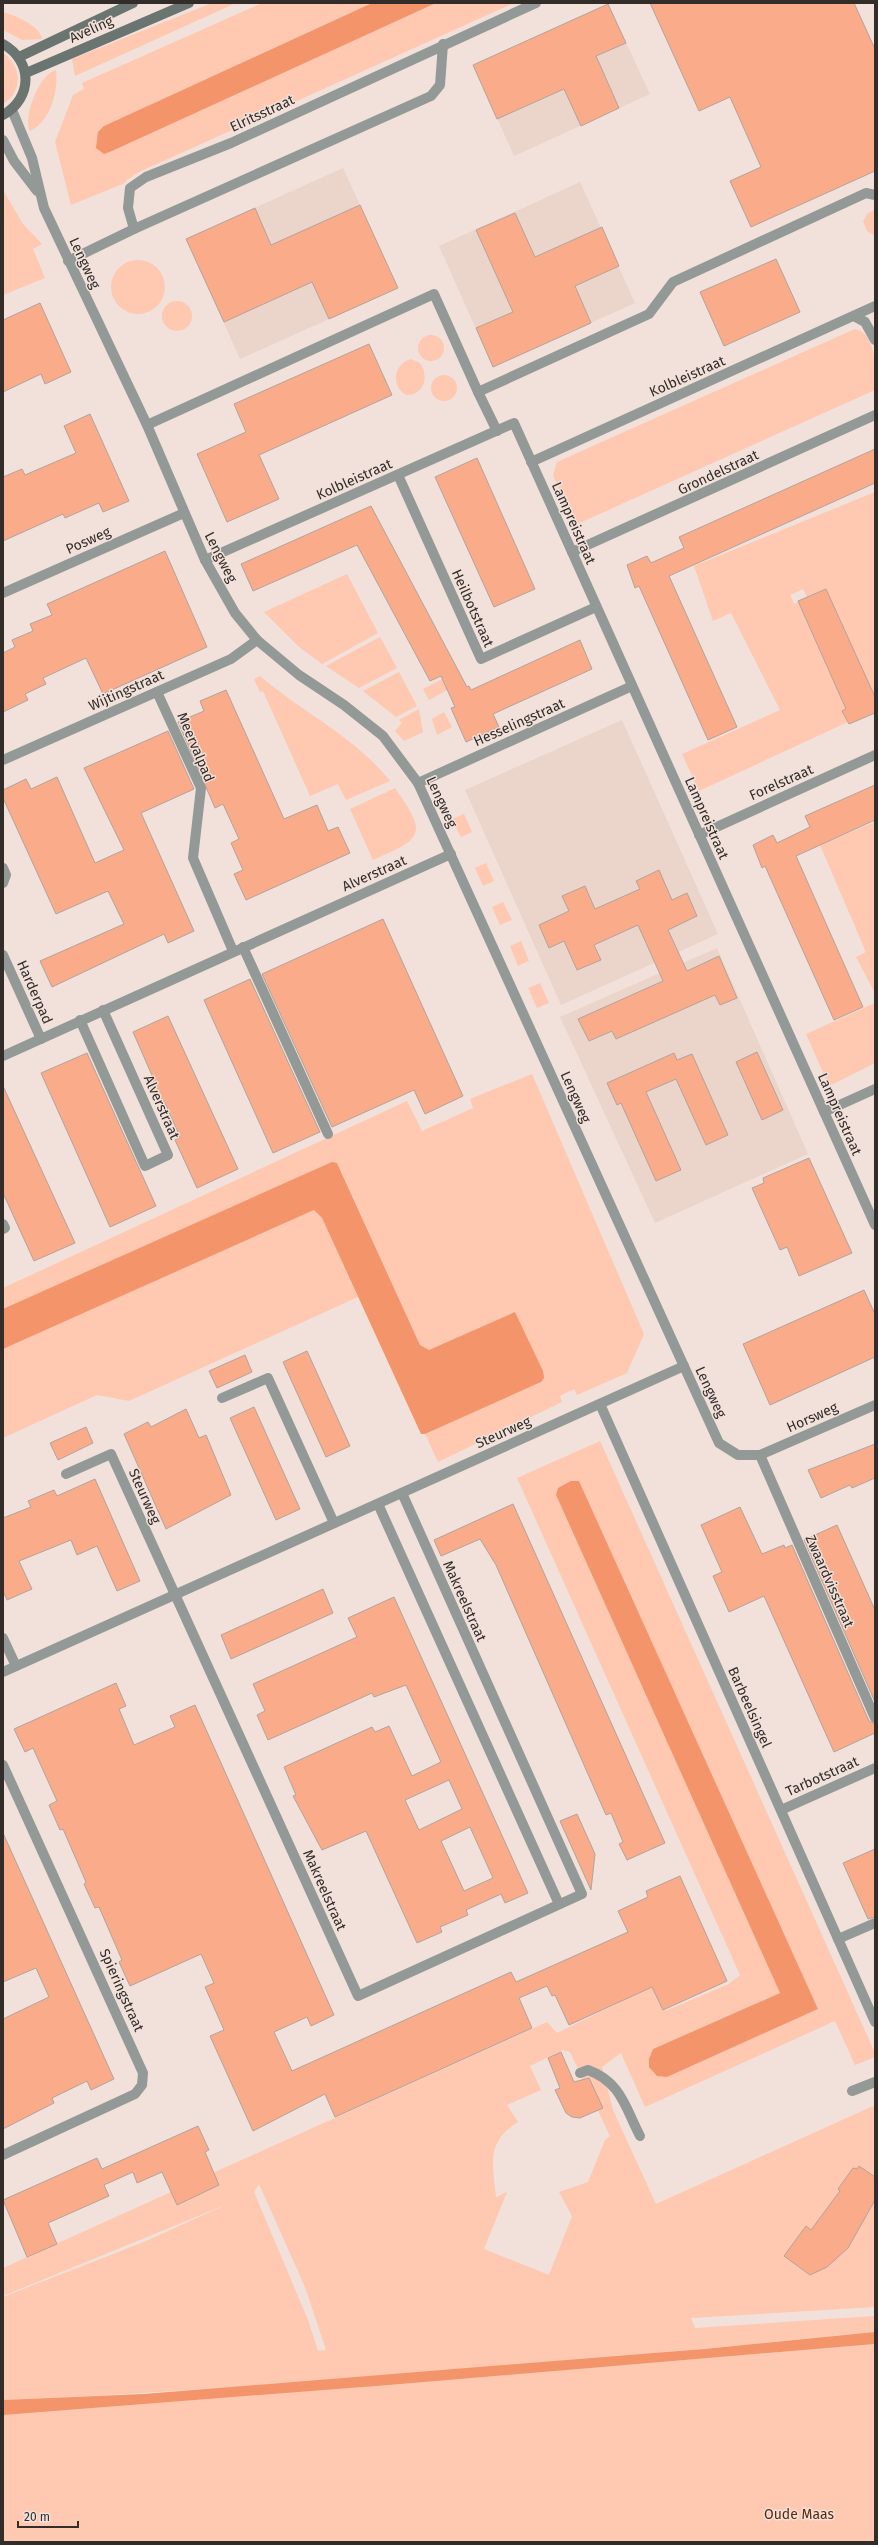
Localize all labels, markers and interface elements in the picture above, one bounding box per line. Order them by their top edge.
street label: Aveling [67,12,116,47]
street label: Elritsstraat [227,91,298,136]
street label: Lengweg [65,235,104,292]
street label: Kolbleistraat [647,352,729,401]
street label: Grondelstraat [675,446,762,499]
street label: Kolbleistraat [314,455,396,504]
street label: Lampreistraat [548,480,600,568]
street label: Posweg [63,523,114,558]
street label: Lengweg [201,529,241,586]
street label: Heilbotstraat [448,567,498,651]
street label: Wijtingstraat [86,666,167,715]
street label: Hesselingstraat [471,694,568,750]
street label: Meervalpad [173,710,218,785]
street label: Forelstraat [747,760,817,804]
street label: Lengweg [422,774,461,831]
street label: Lampreistraat [681,775,733,863]
street label: Alverstraat [340,851,410,895]
street label: Harderpad [13,958,56,1027]
street label: Lengweg [557,1069,595,1126]
street label: Lampreistraat [814,1071,866,1159]
street label: Alverstraat [140,1073,184,1143]
street label: Lengweg [691,1364,730,1421]
street label: Horsweg [784,1398,841,1436]
street label: Steurweg [473,1412,534,1452]
street label: Steurweg [125,1466,165,1527]
street label: Zwaardvisstraat [802,1532,858,1631]
street label: Makreelstraat [439,1558,490,1645]
street label: Barbeelsingel [724,1664,775,1750]
street label: Tarbotstraat [783,1752,862,1800]
street label: Makreelstraat [299,1847,350,1934]
street label: Spieringstraat [96,1946,148,2035]
scale bar [18,2503,78,2529]
park label: Oude Maas [764,2506,834,2523]
text: 20 m [24,2510,50,2524]

